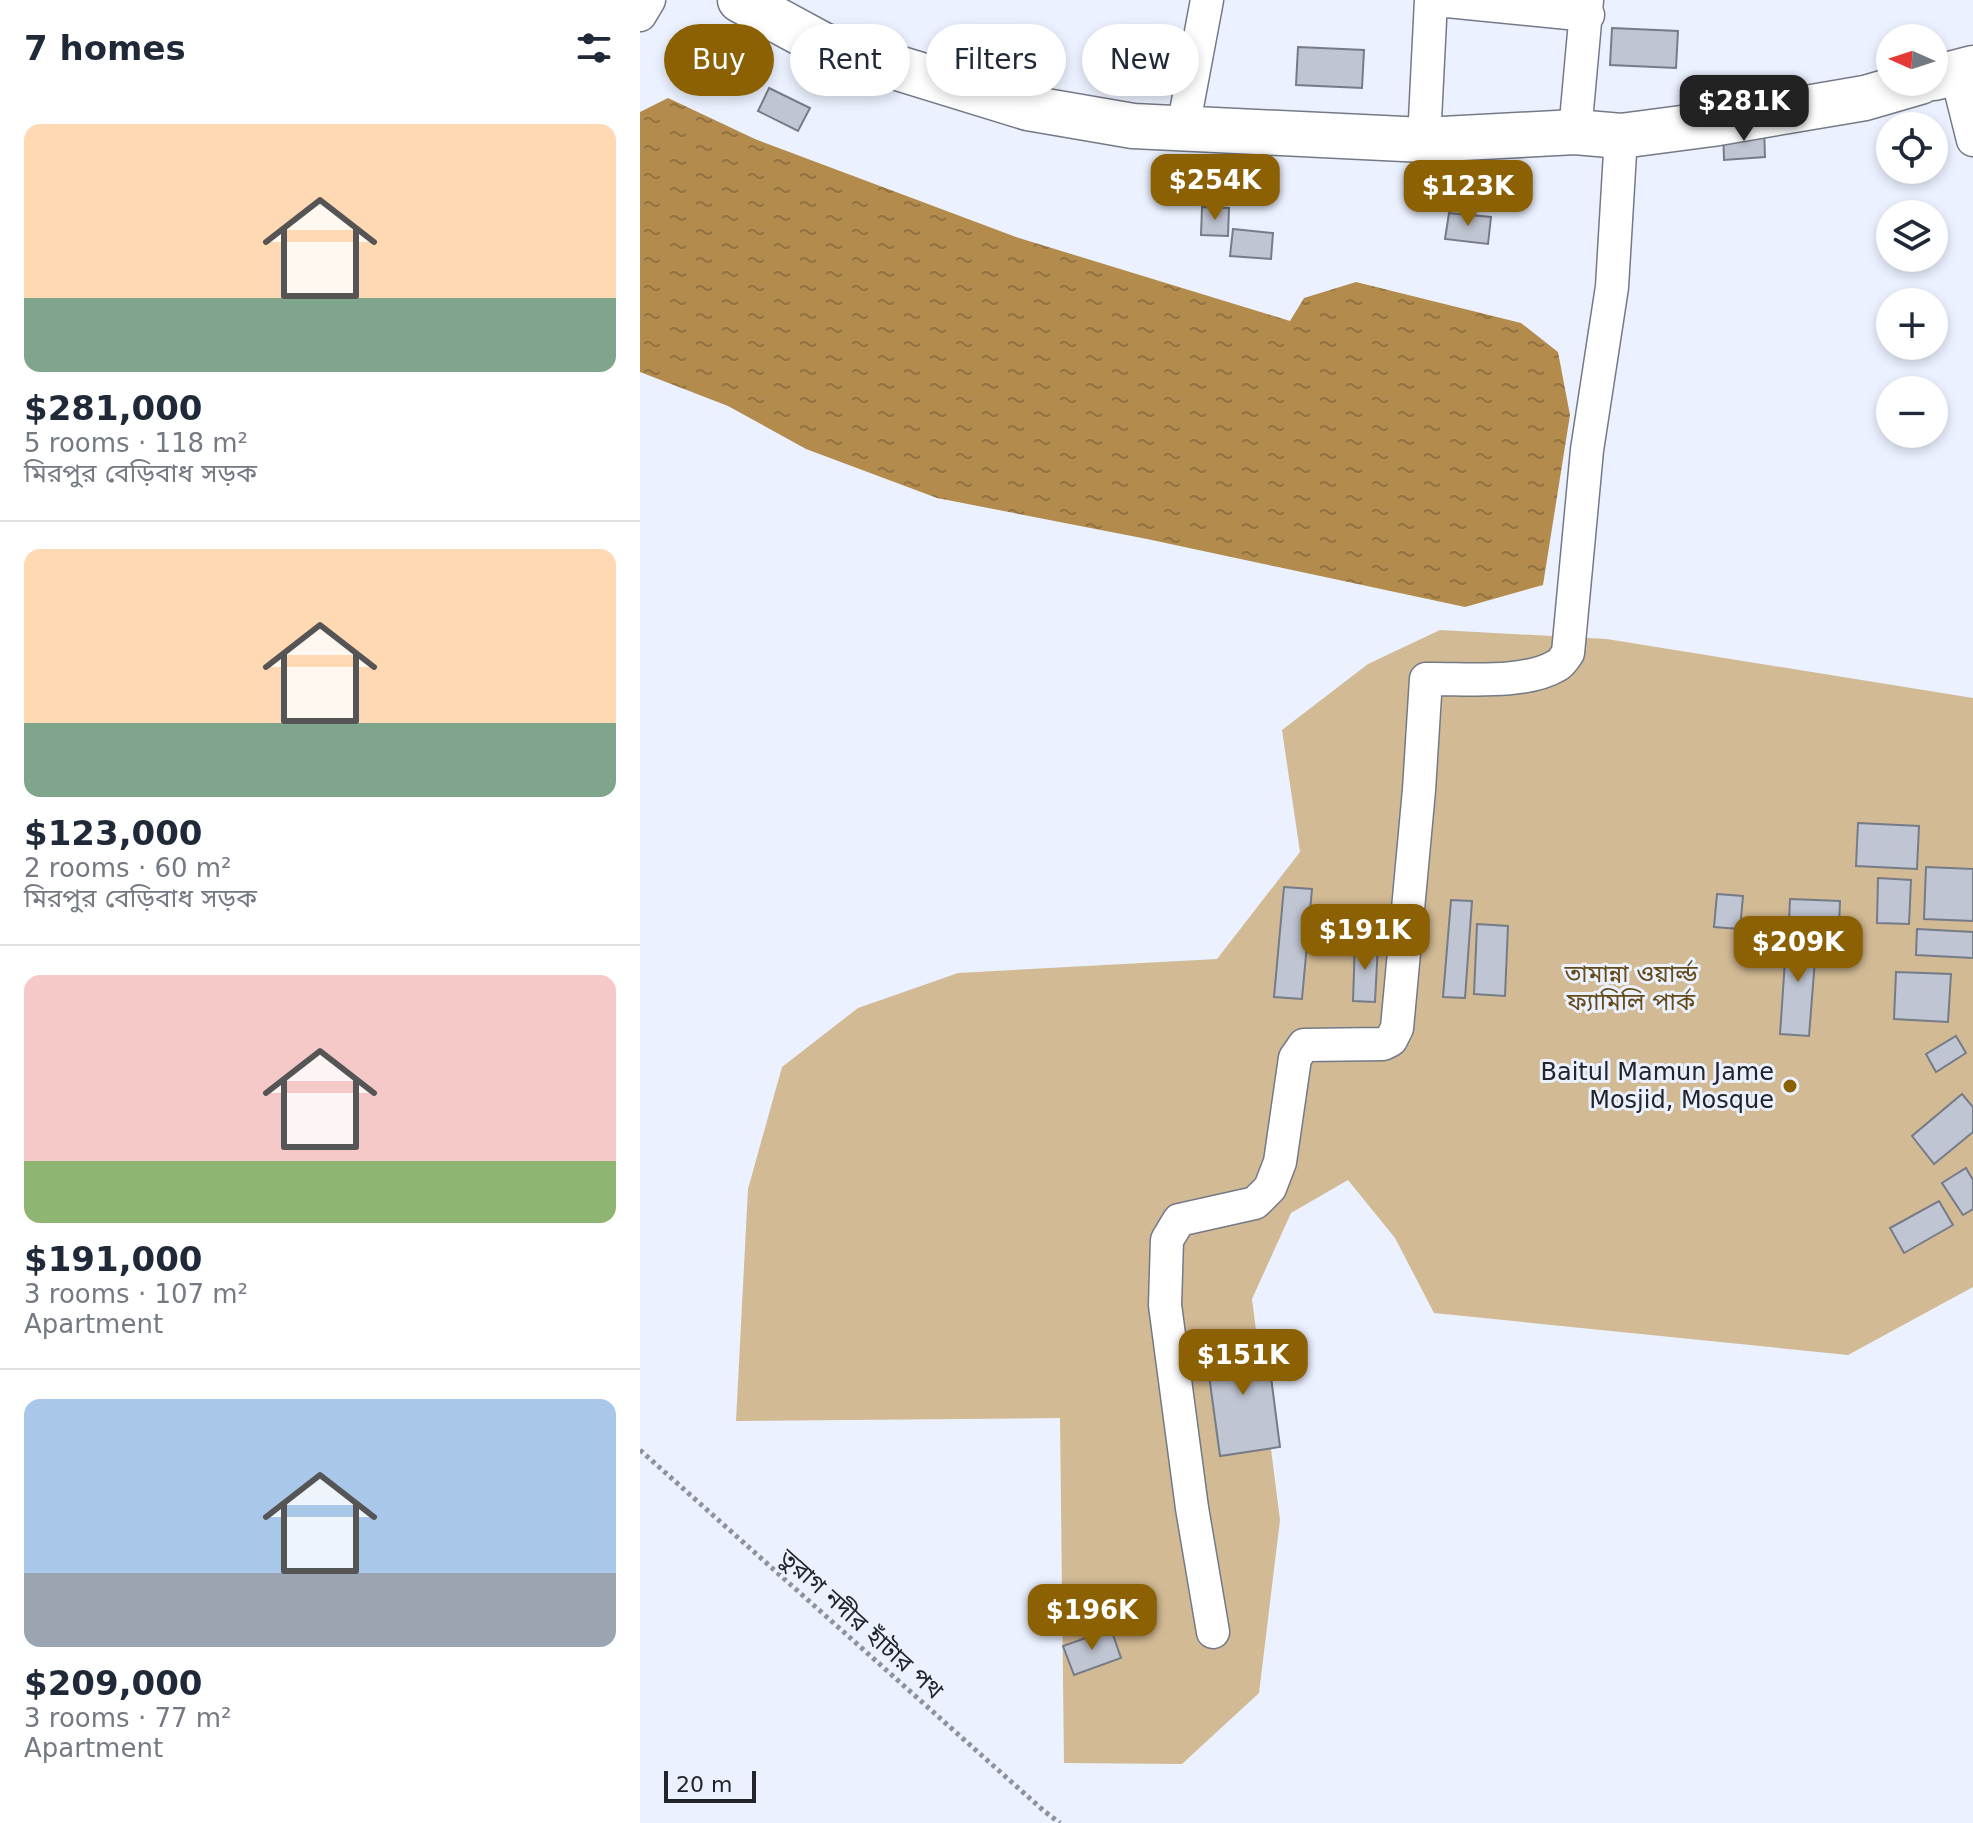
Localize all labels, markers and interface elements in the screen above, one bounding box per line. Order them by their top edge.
chip: Buy [664,24,774,96]
chip: Rent [790,24,910,96]
chip: Filters [926,24,1066,96]
chip: New [1082,24,1199,96]
north arrow [1876,24,1948,96]
map controls [1876,24,1948,448]
icon: filters [572,26,616,70]
text: 7 homes [24,28,186,68]
pin: $281K [1688,75,1800,143]
text: $281K [1698,86,1790,116]
button: locate [1876,112,1948,184]
pin: $254K [1159,154,1271,222]
pin: $123K [1412,160,1524,228]
text: $254K [1169,165,1261,195]
text: $123K [1422,171,1514,201]
icon: home [248,176,392,320]
button: layers [1876,200,1948,272]
button: + [1876,288,1948,360]
button: − [1876,376,1948,448]
text: $281,000 [24,388,203,428]
text: 5 rooms · 118 m² [24,428,248,458]
text: মিরপুর বেড়িবাধ সড়ক [24,458,257,488]
icon: home [248,601,392,745]
text: $123,000 [24,813,203,853]
text: 2 rooms · 60 m² [24,853,232,883]
text: মিরপুর বেড়িবাধ সড়ক [24,883,257,913]
pin: $191K [1309,904,1421,972]
text: $191K [1319,915,1411,945]
pin: $209K [1742,916,1854,984]
text: $209K [1752,927,1844,957]
park label: তামান্না ওয়ার্ল্ড ফ্যামিলি পার্ক [1563,959,1698,1016]
icon: home [248,1027,392,1171]
place label: Baitul Mamun Jame Mosjid, Mosque [1540,1058,1774,1114]
marker: Baitul Mamun Jame Mosjid, Mosque [1781,1077,1799,1095]
text: $191,000 [24,1239,203,1279]
text: 3 rooms · 107 m² [24,1279,248,1309]
text: Apartment [24,1309,163,1339]
pin: $151K [1187,1329,1299,1397]
text: $151K [1197,1340,1289,1370]
icon: home [248,1451,392,1595]
street label: তুরাগ নদীর হাঁটার পথ [772,1543,949,1706]
pin: $196K [1036,1584,1148,1652]
text: $196K [1046,1595,1138,1625]
text: $209,000 [24,1663,203,1703]
text: 3 rooms · 77 m² [24,1703,232,1733]
text: Apartment [24,1733,163,1763]
scale bar [664,1767,756,1803]
text: 20 m [676,1772,732,1797]

